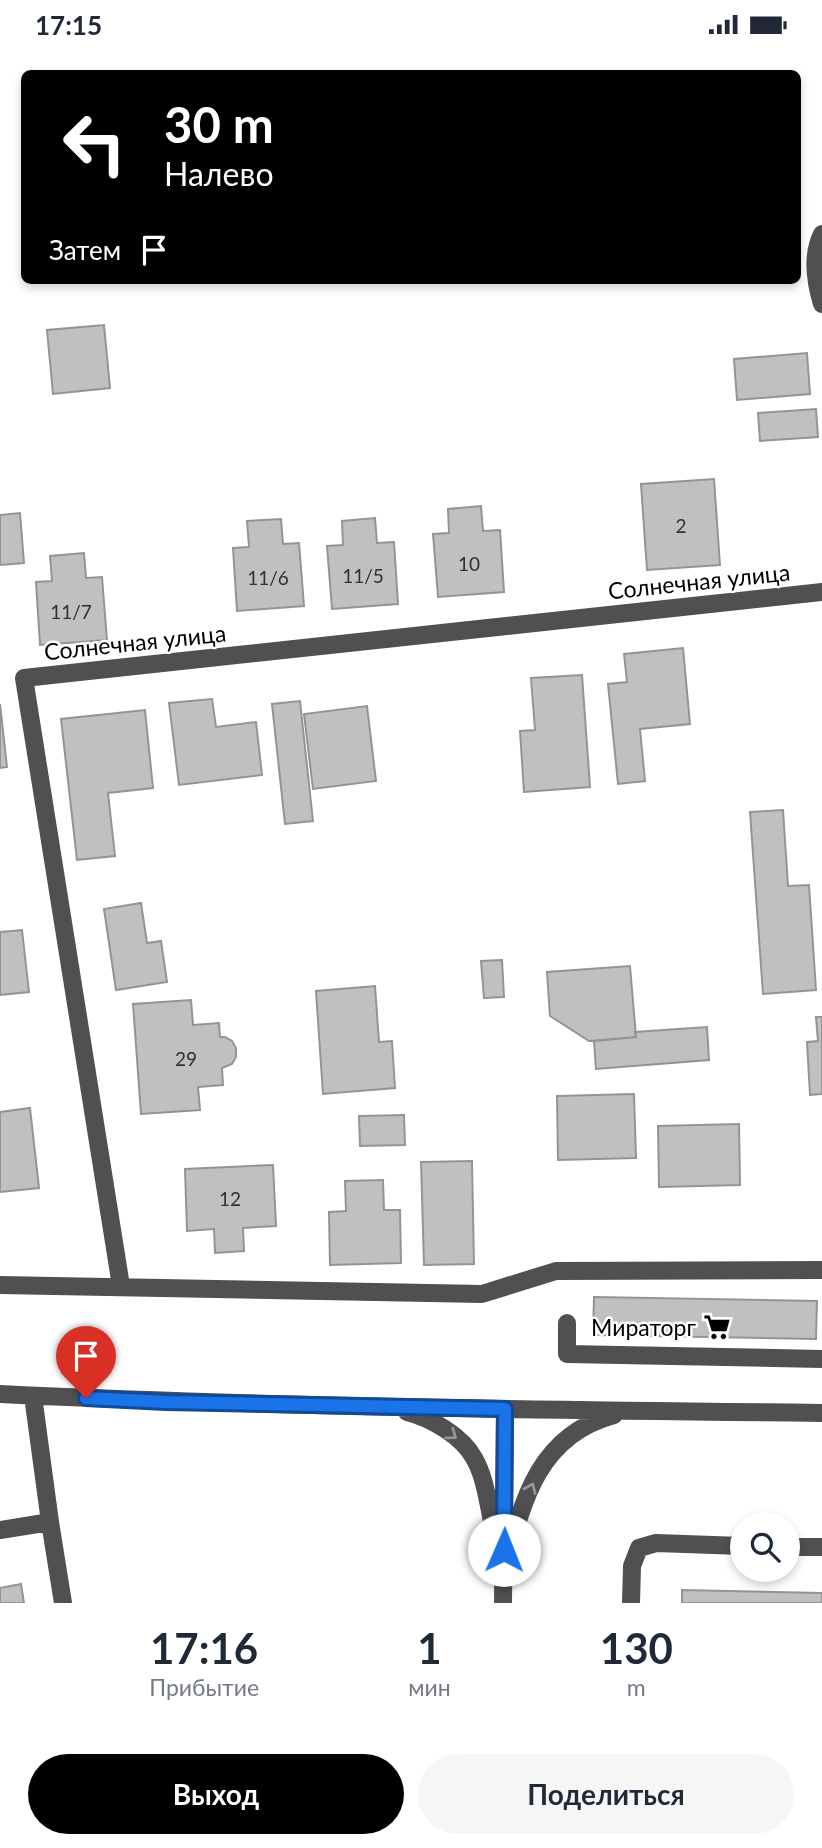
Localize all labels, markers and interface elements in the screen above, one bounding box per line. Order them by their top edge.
text: 17:15 [35,9,102,41]
text: 30 m [164,95,274,153]
icon: left [49,98,140,189]
text: Налево [164,154,274,193]
icon: arrive [135,231,173,269]
text: Затем [49,234,121,266]
house number: 2 [675,514,687,537]
house number: 10 [458,552,480,575]
street label: Солнечная улица [607,558,791,604]
house number: 11/5 [342,564,384,587]
house number: 11/6 [247,566,289,589]
house number: 11/7 [50,600,92,623]
street label: Солнечная улица [43,619,227,665]
house number: 29 [175,1047,197,1070]
house number: 12 [219,1187,241,1210]
supermarket icon: Мираторг [702,1312,732,1342]
place label: Мираторг [591,1313,696,1341]
pin [56,1326,116,1398]
icon: arrive [67,1337,105,1375]
one-way arrow [444,1427,457,1439]
one-way arrow [523,1482,537,1495]
map controls [730,1512,800,1582]
button: search [730,1512,800,1582]
position arrow [467,1513,541,1587]
text: 17:16 [150,1623,258,1673]
text: 1 [417,1623,442,1673]
text: 130 [600,1623,673,1673]
text: Прибытие [149,1673,259,1701]
text: мин [408,1673,451,1701]
text: m [627,1673,646,1701]
button: Выход [28,1754,404,1834]
button: Поделиться [418,1754,794,1834]

